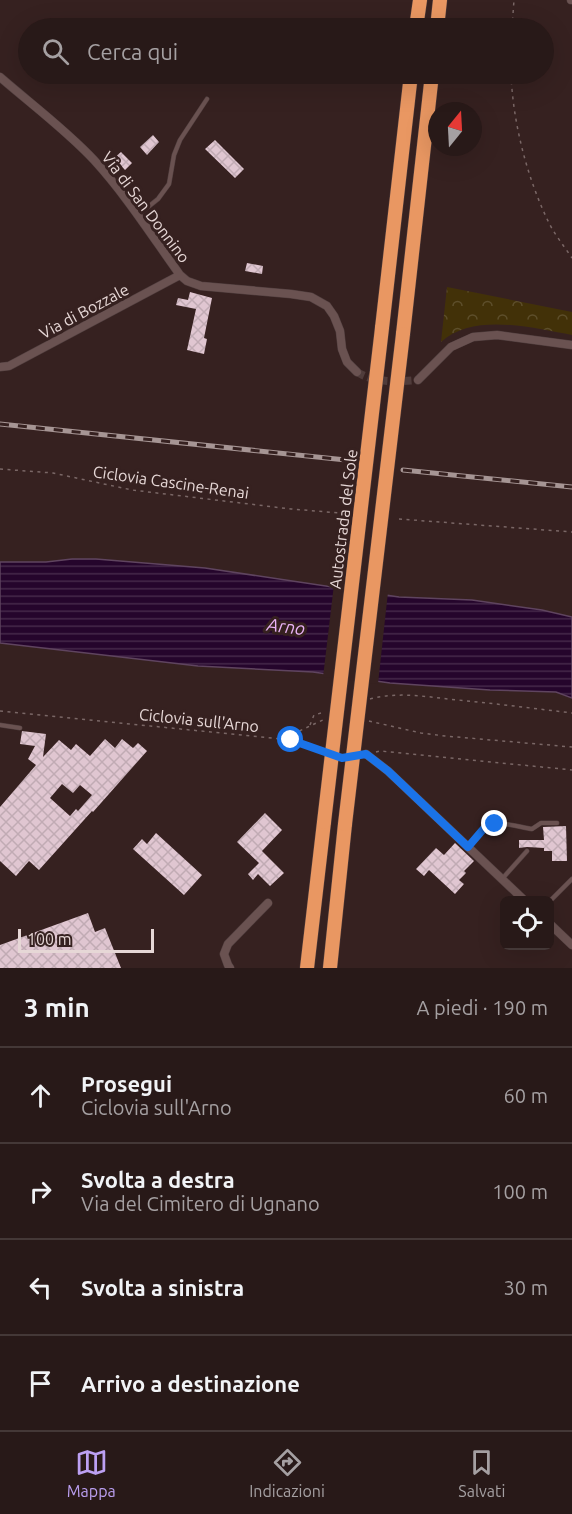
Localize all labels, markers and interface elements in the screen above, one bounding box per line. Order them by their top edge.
search box [18,18,554,84]
icon: search [39,35,72,68]
text: Cerca qui [87,39,178,64]
north arrow [428,102,482,156]
street label: Via di San Donnino [98,148,194,266]
street label: Via di Bozzale [36,280,132,342]
street label: Autostrada del Sole [325,448,361,590]
street label: Ciclovia Cascine-Renai [92,462,250,502]
water label: Arno [265,614,306,638]
street label: Ciclovia sull'Arno [138,705,260,735]
route start [277,726,303,752]
route end [481,810,507,836]
map controls [500,896,554,950]
button: locate [500,896,554,950]
scale bar [18,926,154,954]
text: 100 m [27,930,72,948]
text: 3 min [24,993,90,1022]
text: A piedi · 190 m [417,996,548,1019]
text: Prosegui [81,1071,172,1096]
icon: ahead [24,1079,57,1112]
text: 60 m [504,1084,548,1107]
text: Ciclovia sull'Arno [81,1096,232,1119]
text: Svolta a destra [81,1167,235,1192]
icon: right [24,1175,57,1208]
text: 100 m [492,1180,548,1203]
text: Via del Cimitero di Ugnano [81,1192,320,1215]
icon: left [24,1271,57,1304]
text: Svolta a sinistra [81,1275,244,1300]
text: 30 m [504,1276,548,1299]
icon: arrive [24,1367,57,1400]
text: Arrivo a destinazione [81,1371,300,1396]
tab: Mappa [67,1446,116,1500]
tab: Indicazioni [249,1446,325,1500]
tab: Salvati [458,1446,505,1500]

